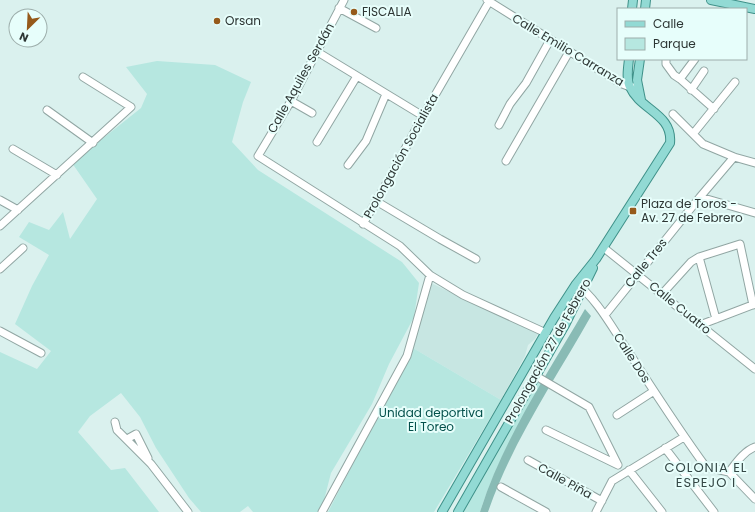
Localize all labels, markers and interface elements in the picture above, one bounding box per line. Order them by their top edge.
place label: FISCALIA [362,3,412,20]
marker: FISCALIA [349,7,359,17]
north arrow [8,8,48,48]
legend [617,8,747,60]
street label: Calle Emilio Carranza [509,9,627,90]
place label: Orsan [225,12,261,29]
text: Calle [653,15,684,32]
marker: Orsan [212,16,222,26]
street label: Calle Aquiles Serdán [263,20,338,136]
text: N [17,28,31,46]
text: Parque [653,35,696,52]
street label: Prolongación Socialista [359,90,442,221]
place label: Plaza de Toros - Av. 27 de Febrero [641,195,743,226]
marker: Plaza de Toros - Av. 27 de Febrero [628,206,638,216]
street label: Calle Tres [621,235,671,291]
street label: Prolongación 27 de Febrero [500,275,595,426]
street label: Calle Cuatro [646,277,715,338]
street label: Calle Dos [610,329,655,386]
park label: Unidad deportiva El Toreo [379,404,483,435]
district label: COLONIA EL ESPEJO I [665,458,747,492]
street label: Calle Piña [535,459,595,502]

